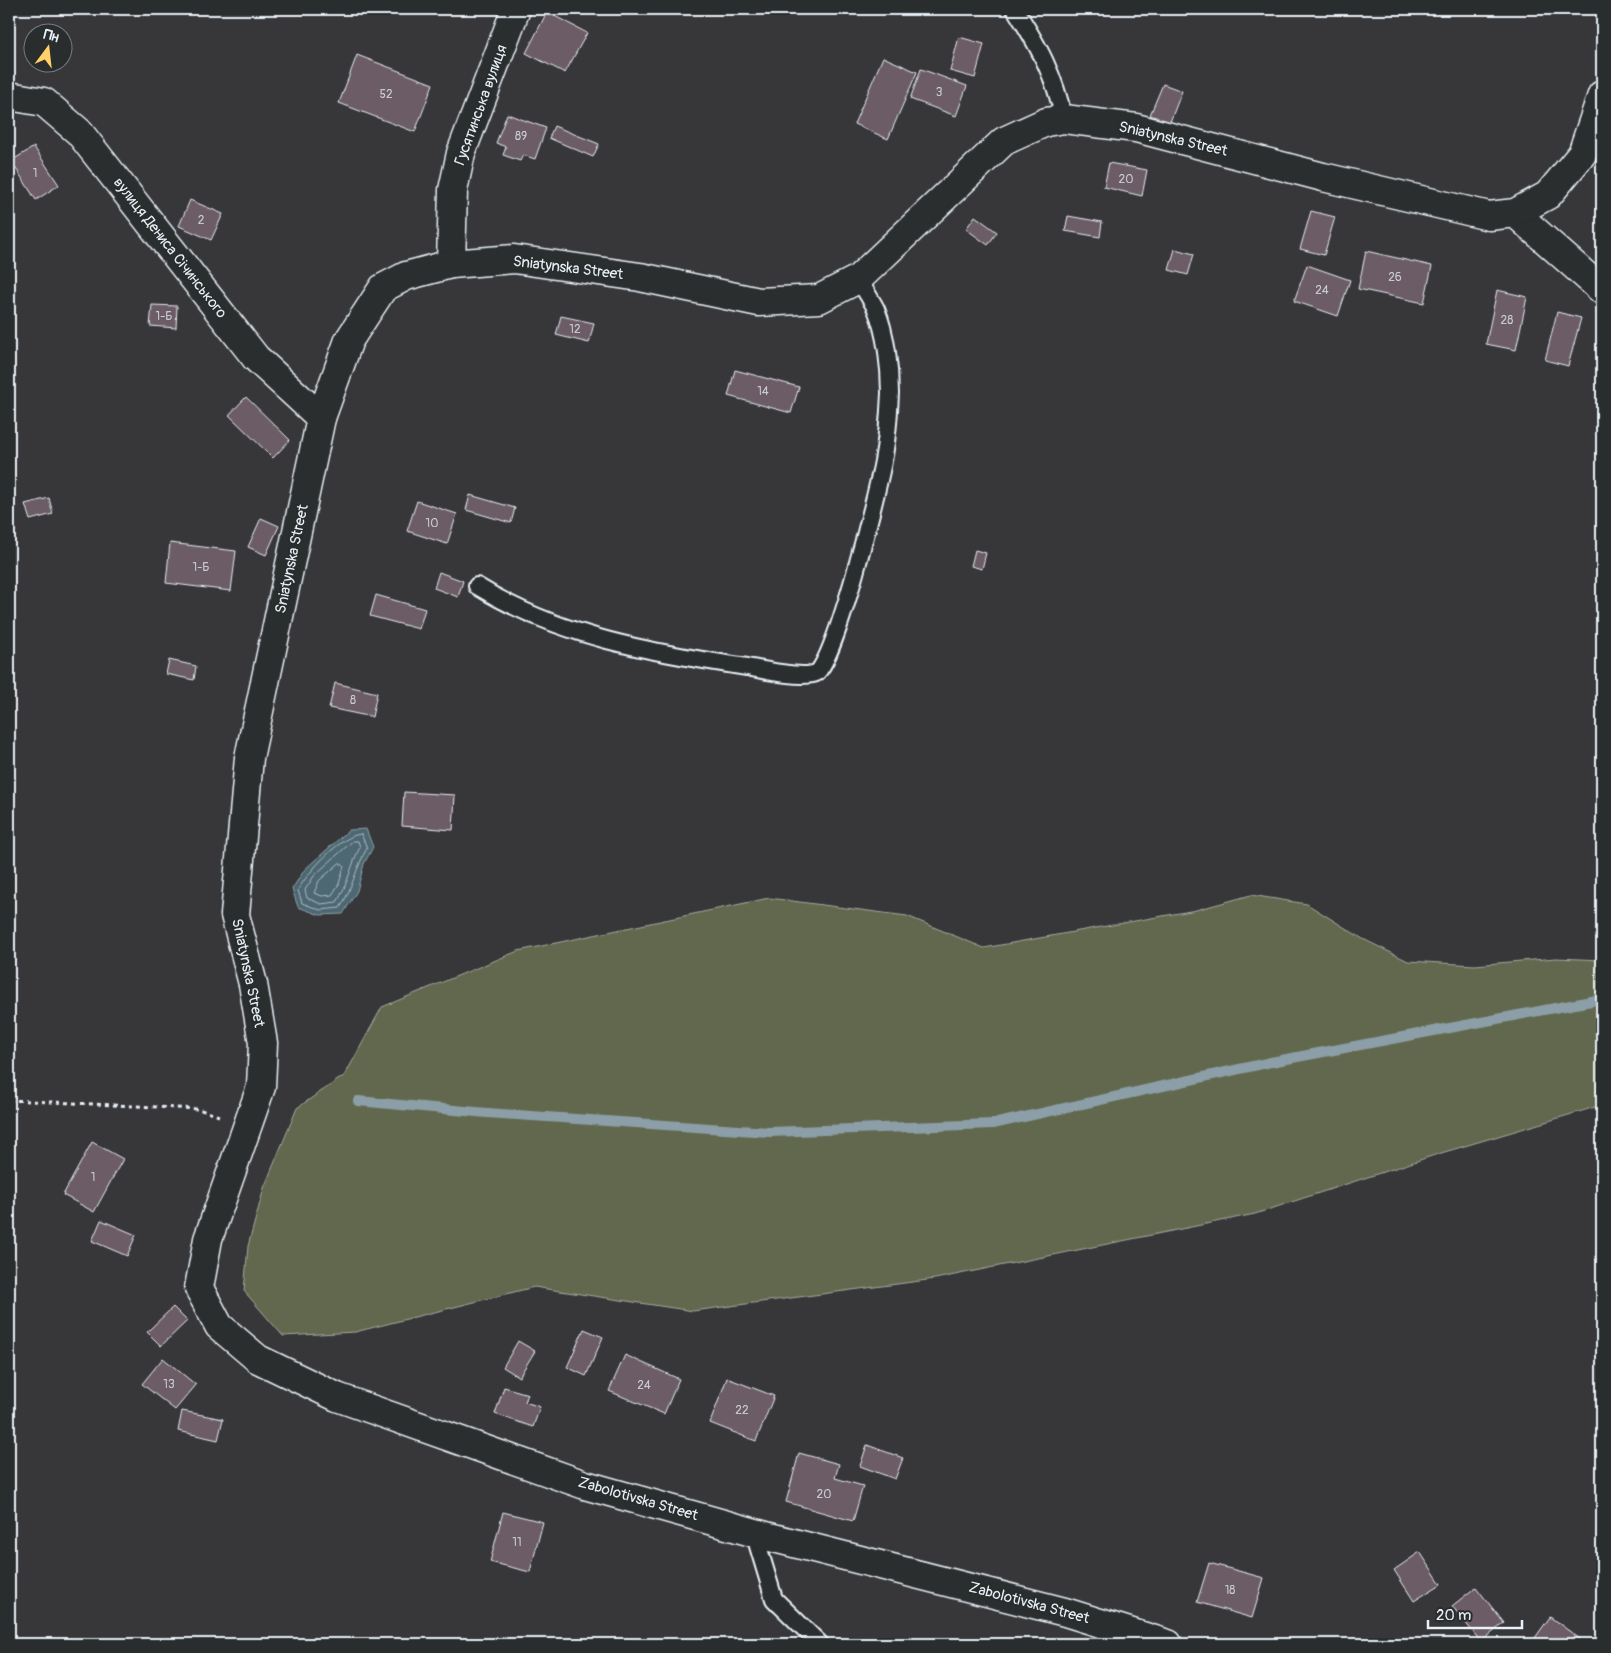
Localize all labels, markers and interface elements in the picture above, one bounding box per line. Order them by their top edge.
north arrow [22,22,72,72]
text: Пн [42,26,61,46]
street label: Гусятинська вулиця [450,42,512,168]
house number: 3 [936,85,943,100]
house number: 52 [379,87,393,102]
street label: Sniatynska Street [1117,117,1230,161]
house number: 89 [515,129,527,144]
house number: 1 [33,166,37,181]
house number: 20 [1119,172,1133,187]
street label: вулиця Дениса Січинського [109,174,231,322]
house number: 2 [198,213,205,228]
street label: Sniatynska Street [512,252,625,284]
house number: 26 [1388,270,1402,285]
house number: 24 [1315,283,1329,298]
house number: 1-Б [155,309,173,324]
house number: 28 [1501,313,1513,328]
house number: 12 [569,322,581,337]
house number: 14 [757,384,769,399]
street label: Sniatynska Street [271,502,313,615]
house number: 10 [426,516,438,531]
house number: 1-Б [192,560,210,575]
house number: 8 [350,693,356,708]
street label: Sniatynska Street [227,917,269,1030]
house number: 1 [91,1170,95,1185]
house number: 13 [163,1377,175,1392]
house number: 24 [637,1378,651,1393]
house number: 22 [735,1403,749,1418]
street label: Zabolotivska Street [576,1473,701,1525]
house number: 20 [817,1487,831,1502]
house number: 11 [512,1535,522,1550]
street label: Zabolotivska Street [967,1578,1092,1628]
house number: 18 [1225,1583,1235,1598]
scale bar [1428,1598,1522,1630]
text: 20 m [1436,1606,1471,1625]

